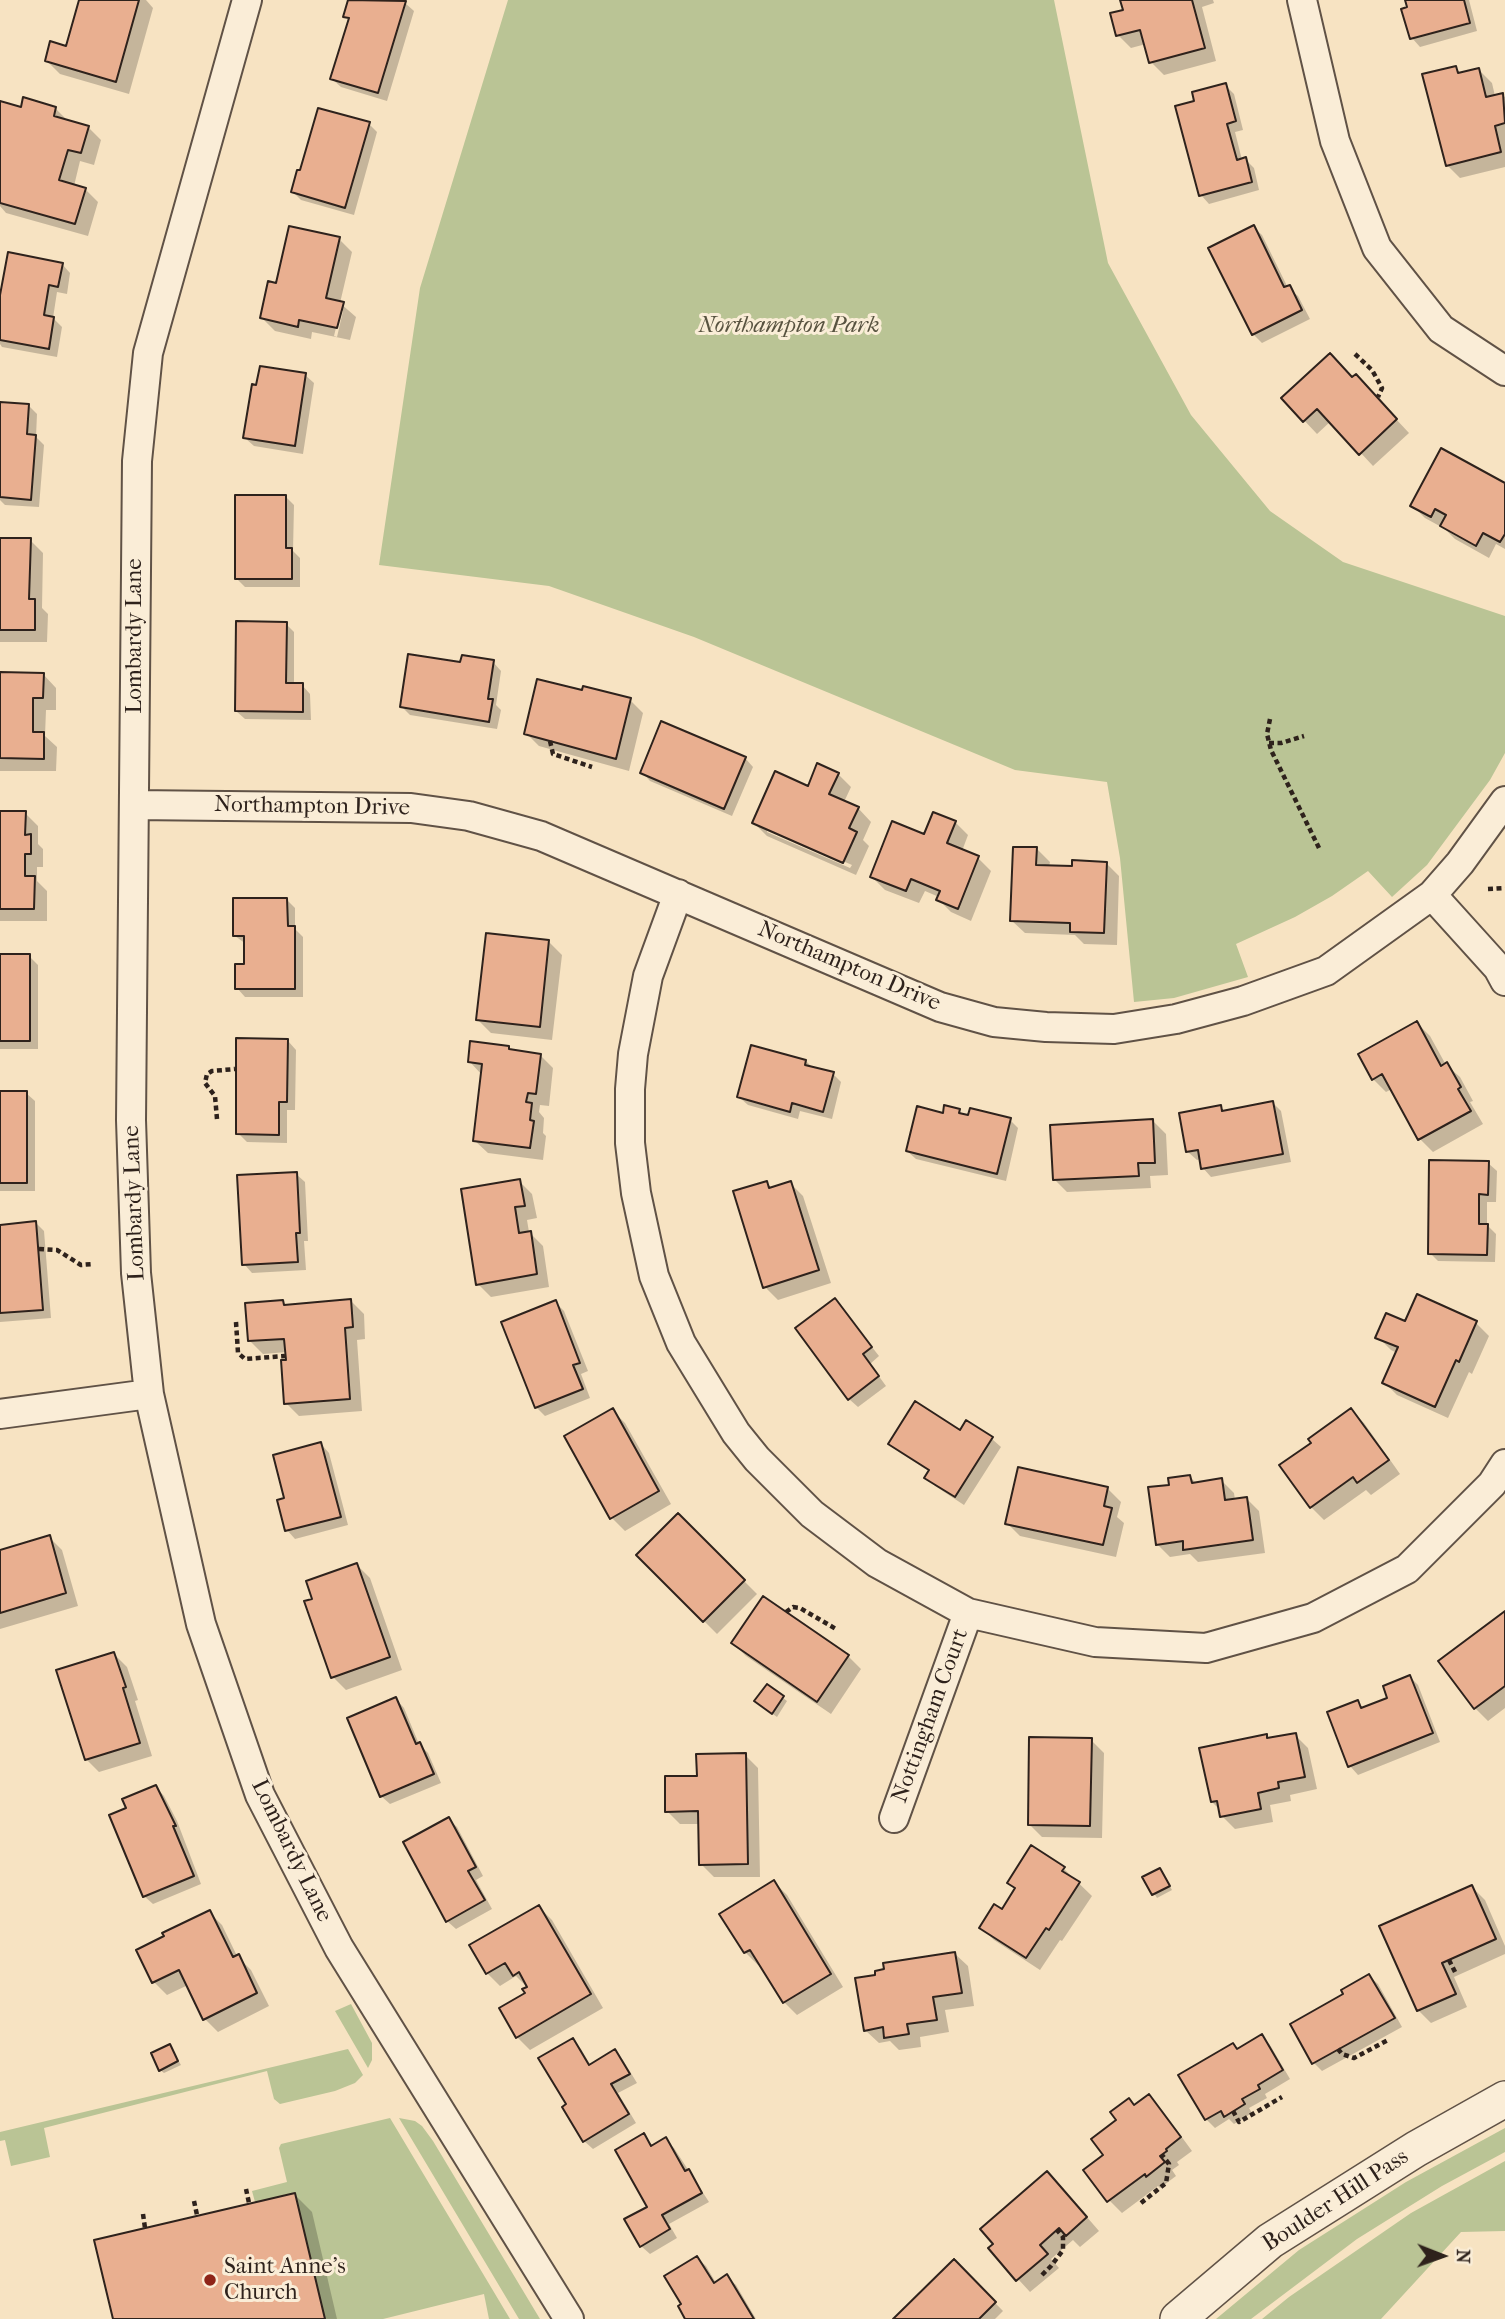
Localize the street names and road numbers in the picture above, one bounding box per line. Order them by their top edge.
street label: Lombardy Lane [121,558,149,714]
street label: Northampton Drive [214,791,410,823]
street label: Northampton Drive [753,916,945,1018]
street label: Lombardy Lane [118,1125,152,1281]
street label: Nottingham Court [887,1625,975,1807]
street label: Lombardy Lane [245,1775,337,1927]
street label: Boulder Hill Pass [1258,2144,1414,2258]

